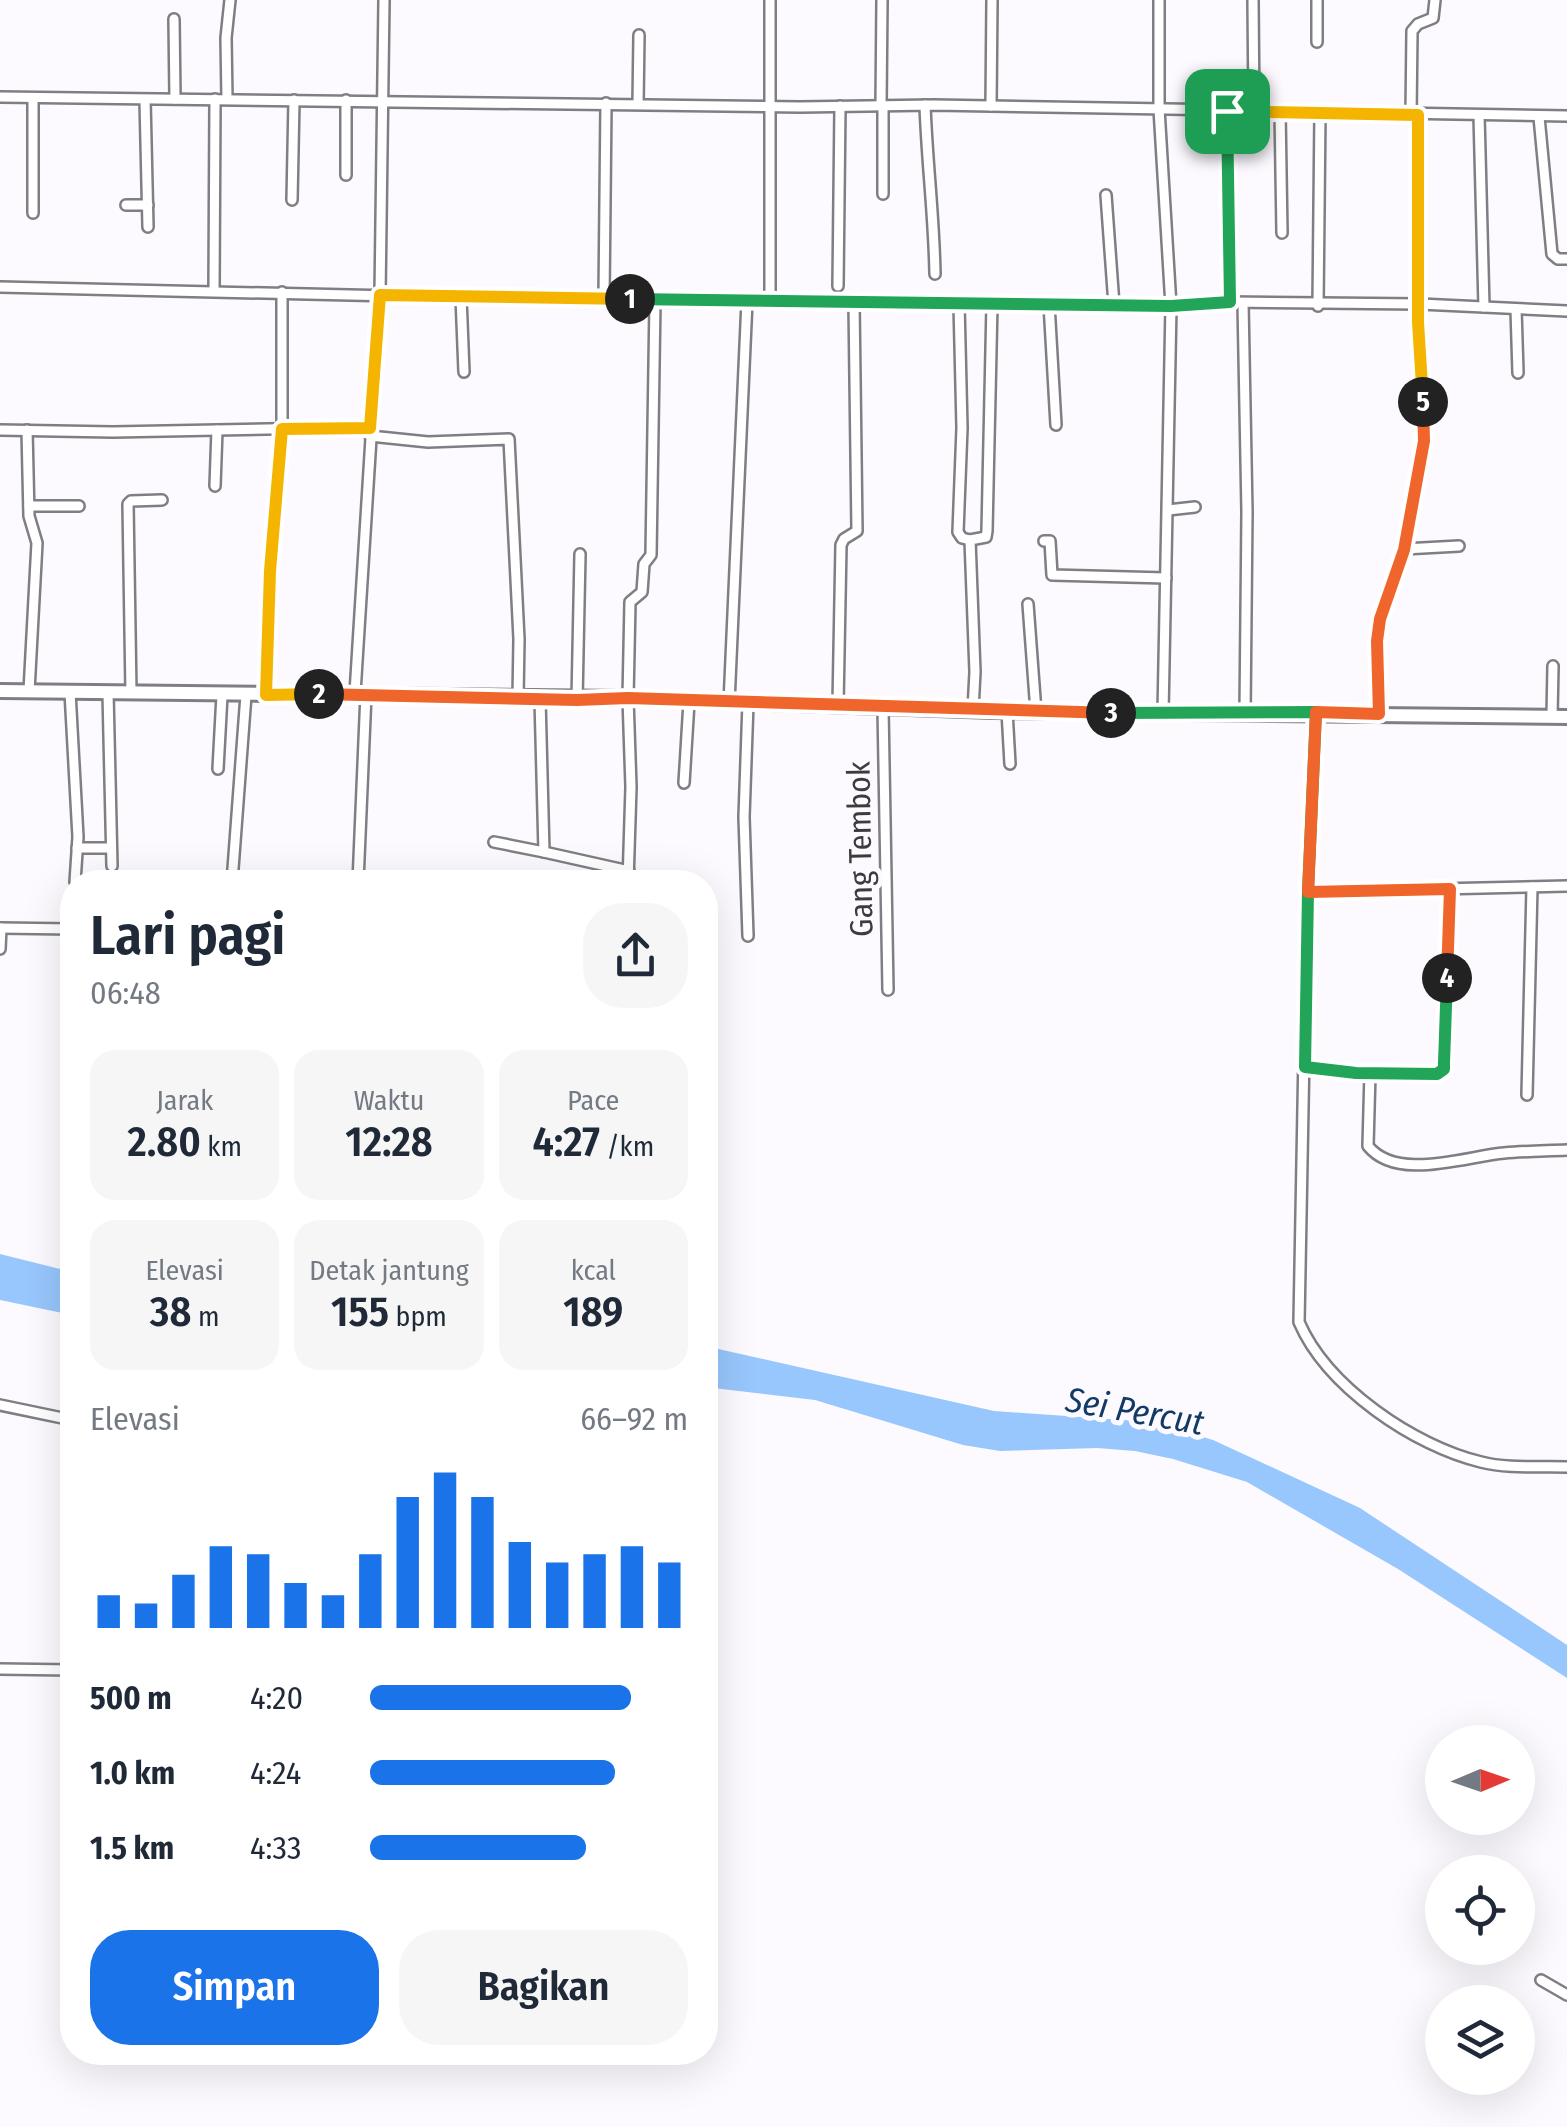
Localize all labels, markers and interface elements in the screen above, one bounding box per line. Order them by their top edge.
pin [1185,69,1270,154]
icon: arrive [1200,84,1255,139]
pin: 1 [605,274,655,324]
text: 1 [624,282,636,315]
pin: 5 [1398,377,1448,427]
text: 5 [1416,385,1430,418]
pin: 2 [294,669,344,719]
text: 2 [313,677,325,710]
pin: 3 [1086,688,1136,738]
text: 3 [1104,696,1118,729]
street label: Gang Tembok [839,761,881,937]
text: Lari pagi [90,903,285,969]
button: share [583,903,688,1008]
pin: 4 [1422,953,1472,1003]
text: 4 [1440,961,1454,994]
text: 06:48 [90,974,161,1012]
text: Jarak [156,1084,213,1117]
text: Waktu [354,1084,424,1117]
text: Pace [567,1084,619,1117]
text: 2.80 [127,1117,201,1167]
text: 12:28 [345,1117,433,1167]
text: 4:27 [532,1117,600,1167]
text: km [201,1130,242,1163]
text: /km [600,1130,654,1163]
text: Elevasi [145,1254,224,1287]
text: Detak jantung [309,1254,469,1287]
text: kcal [571,1254,616,1287]
text: 38 [150,1287,191,1337]
text: 155 [331,1287,389,1337]
text: 189 [563,1287,623,1337]
text: m [191,1300,220,1333]
text: bpm [389,1300,447,1333]
water label: Sei Percut [1062,1378,1208,1444]
text: Elevasi [90,1400,180,1438]
text: 66–92 m [580,1400,688,1438]
text: 500 m [90,1679,172,1717]
text: 4:20 [250,1679,303,1717]
north arrow [1425,1725,1535,1835]
map controls [1425,1725,1535,2095]
text: 1.0 km [90,1754,175,1792]
text: 4:24 [250,1754,301,1792]
text: 1.5 km [90,1829,174,1867]
text: 4:33 [250,1829,301,1867]
button: locate [1425,1855,1535,1965]
button: Simpan [90,1930,379,2045]
button: Bagikan [399,1930,688,2045]
button: layers [1425,1985,1535,2095]

